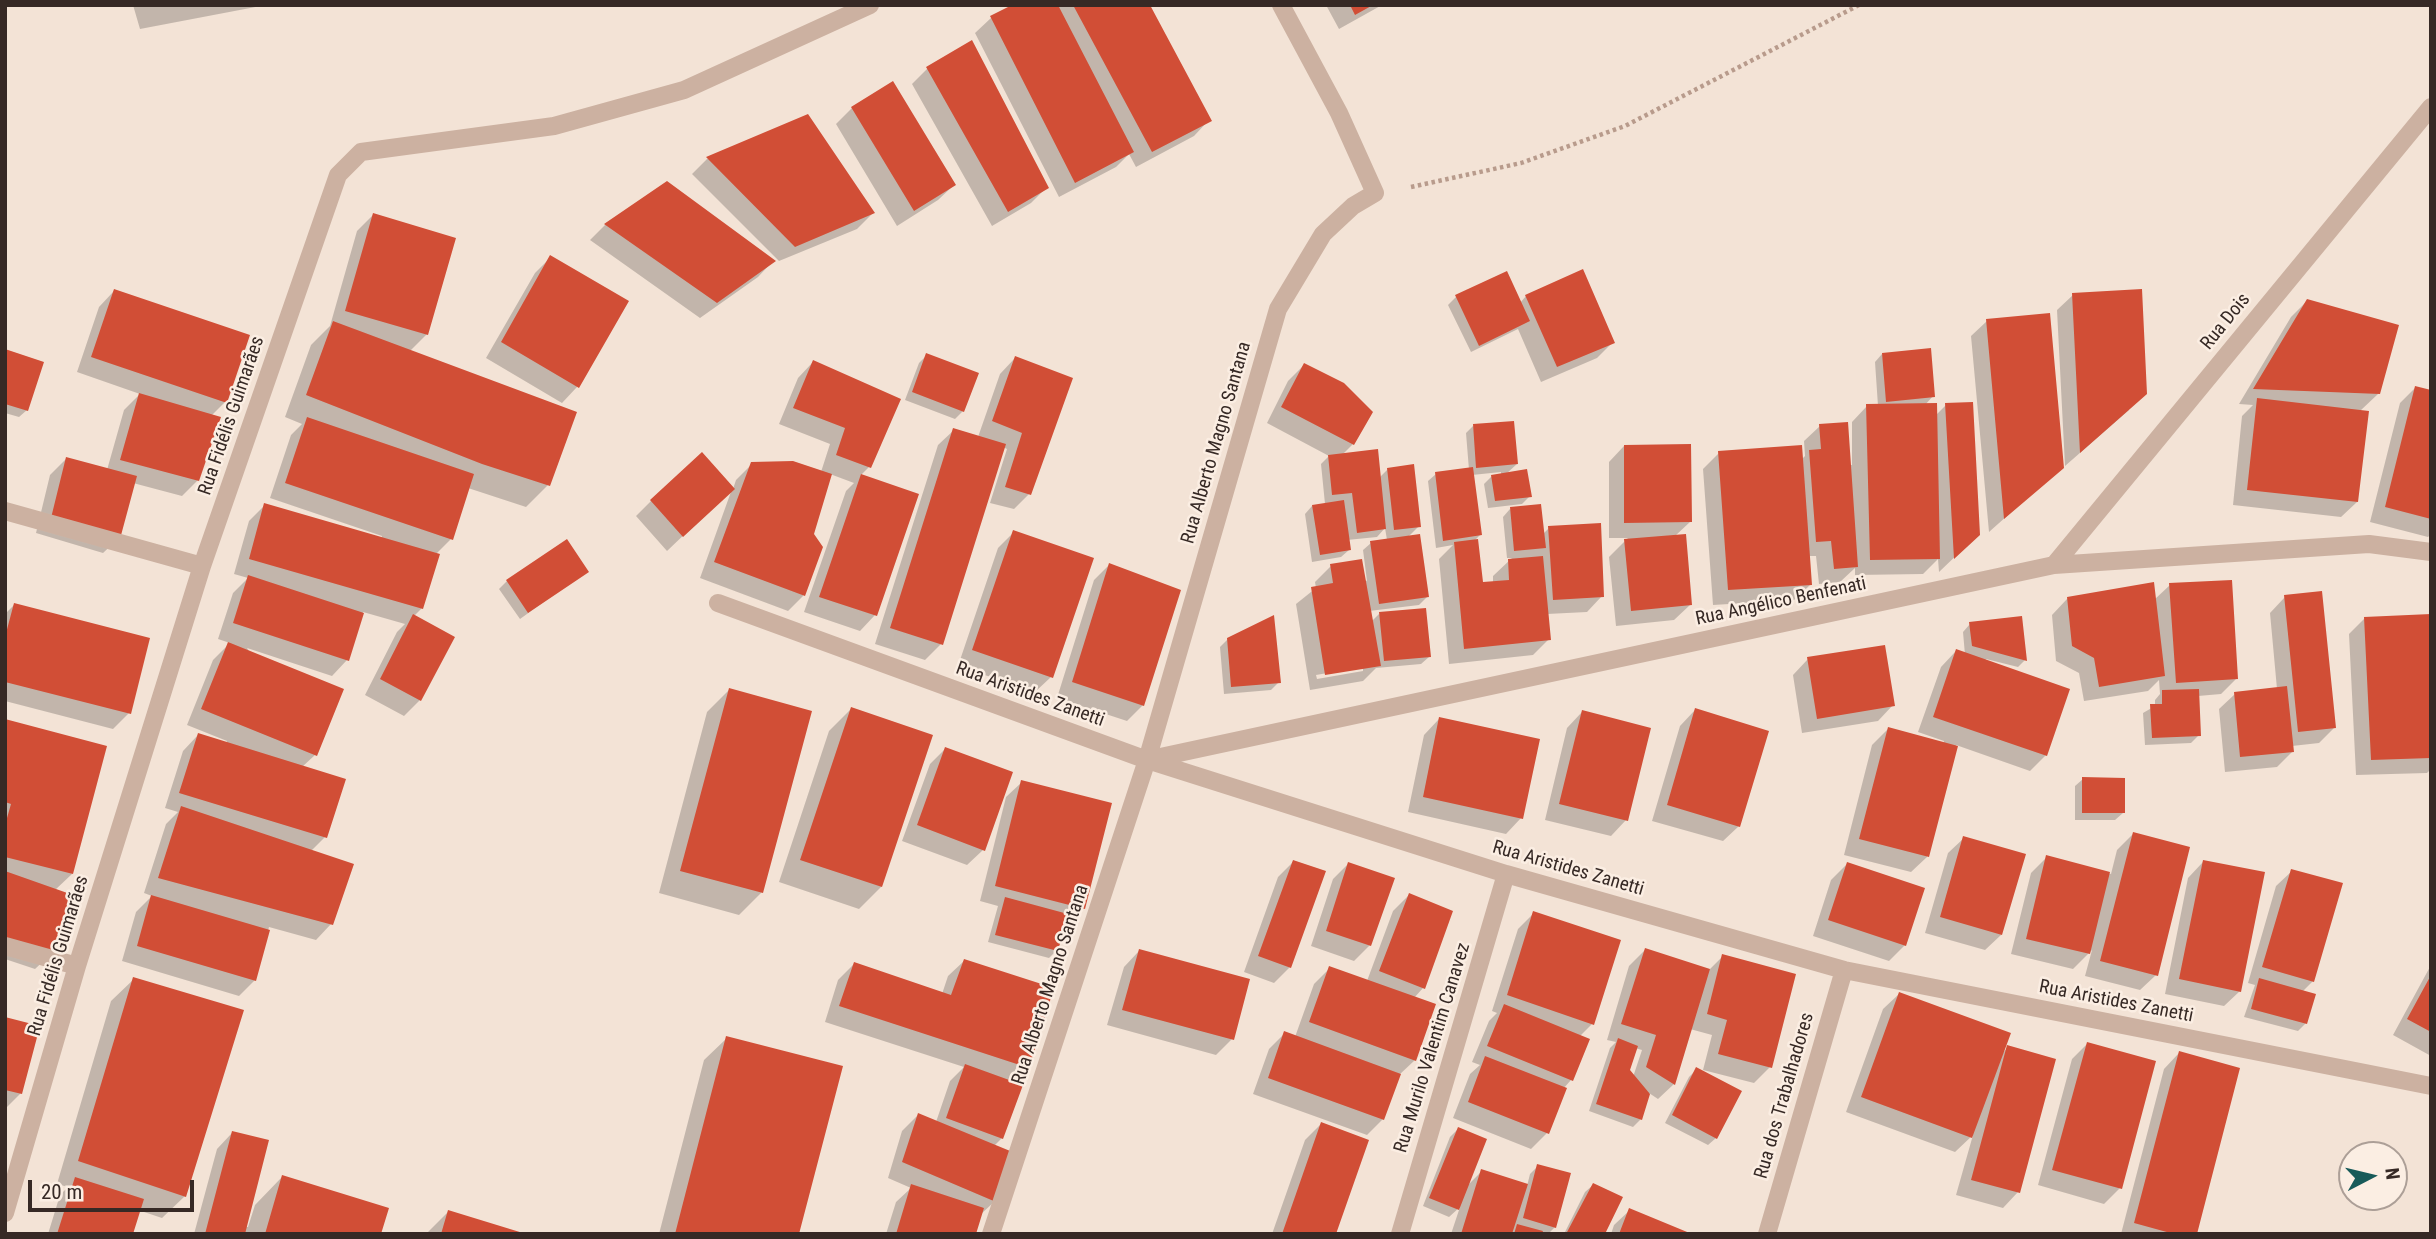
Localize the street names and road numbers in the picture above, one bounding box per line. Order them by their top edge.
street label: Rua Dois [2196,289,2256,355]
street label: Rua Fidélis Guimarães [194,334,270,498]
street label: Rua Alberto Magno Santana [1177,339,1257,547]
street label: Rua Angélico Benfenati [1694,573,1868,631]
street label: Rua Aristides Zanetti [953,658,1107,732]
street label: Rua Aristides Zanetti [1490,836,1646,902]
street label: Rua Fidélis Guimarães [24,873,94,1039]
street label: Rua Alberto Magno Santana [1008,882,1094,1088]
street label: Rua Murilo Valentim Canavez [1390,940,1476,1156]
street label: Rua Aristides Zanetti [2037,976,2195,1028]
street label: Rua dos Trabalhadores [1750,1010,1820,1182]

